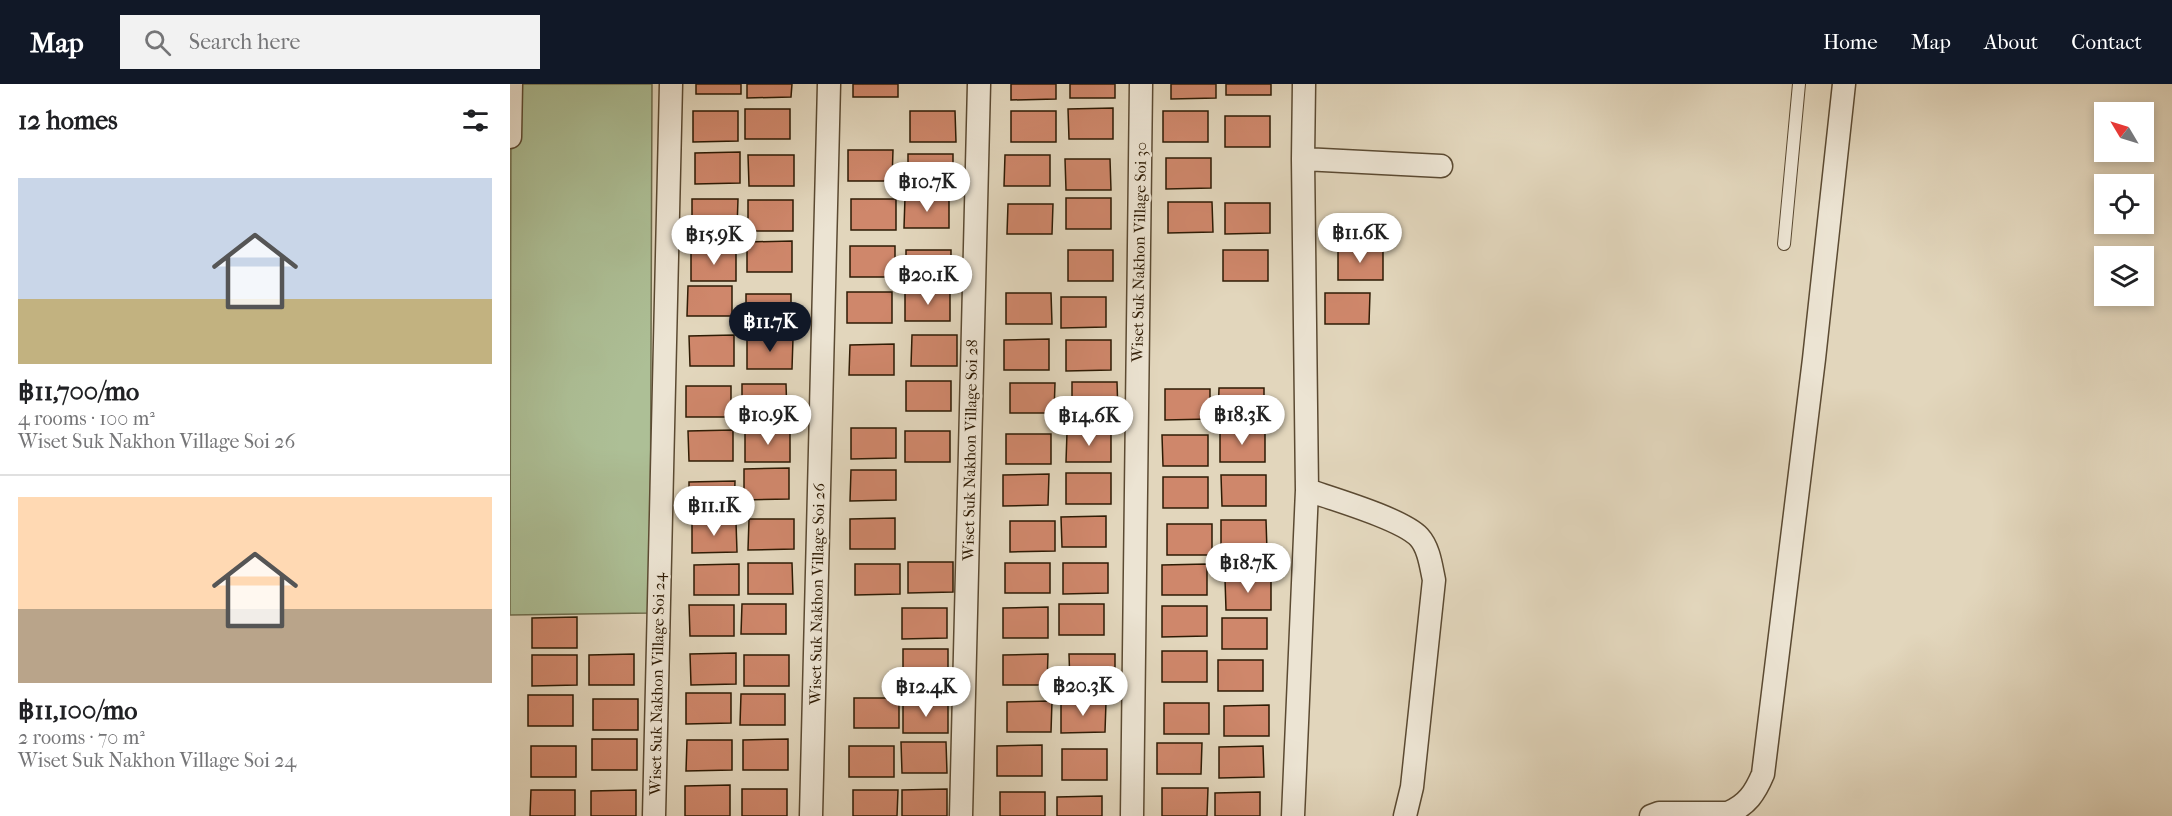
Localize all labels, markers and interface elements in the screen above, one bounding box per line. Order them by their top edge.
search box [120,15,540,69]
text: Map [30,26,84,59]
icon: search [141,26,174,59]
text: Search here [189,29,300,55]
text: Home [1823,30,1878,54]
text: Map [1911,30,1951,54]
text: About [1984,30,2038,54]
text: Contact [2071,30,2142,54]
north arrow [2094,102,2154,162]
map controls [2094,102,2154,306]
icon: filters [459,104,492,137]
text: 12 homes [18,105,118,136]
street label: Wiset Suk Nakhon Village Soi 30 [1128,142,1150,363]
pin: ฿10.7K [878,162,976,213]
text: ฿10.7K [898,170,956,193]
button: locate [2094,174,2154,234]
pin: ฿11.6K [1311,213,1409,264]
pin: ฿15.9K [665,215,763,266]
icon: home [201,217,309,325]
text: ฿11.6K [1332,221,1388,244]
text: ฿15.9K [685,223,743,246]
button: layers [2094,246,2154,306]
pin: ฿20.1K [879,255,977,306]
text: ฿20.1K [898,263,958,286]
pin: ฿11.7K [721,302,819,353]
text: ฿11.7K [743,310,797,333]
street label: Wiset Suk Nakhon Village Soi 28 [959,339,981,562]
text: ฿11,700/mo [18,376,139,407]
pin: ฿10.9K [719,395,817,446]
pin: ฿18.3K [1193,395,1291,446]
pin: ฿14.6K [1040,396,1138,447]
text: ฿10.9K [738,403,798,426]
text: ฿18.3K [1214,403,1270,426]
text: ฿14.6K [1058,404,1120,427]
text: 4 rooms · 100 m² [18,407,155,430]
text: Wiset Suk Nakhon Village Soi 26 [18,430,295,453]
street label: Wiset Suk Nakhon Village Soi 26 [806,483,828,706]
pin: ฿11.1K [665,486,763,537]
text: ฿11.1K [688,494,740,517]
icon: home [201,536,309,644]
pin: ฿18.7K [1199,543,1297,594]
text: ฿18.7K [1220,551,1276,574]
street label: Wiset Suk Nakhon Village Soi 24 [646,572,668,796]
pin: ฿20.3K [1034,666,1132,717]
pin: ฿12.4K [877,667,975,718]
text: ฿20.3K [1053,674,1113,697]
text: ฿12.4K [896,675,956,698]
text: ฿11,100/mo [18,695,137,726]
text: 2 rooms · 70 m² [18,726,145,749]
text: Wiset Suk Nakhon Village Soi 24 [18,749,296,772]

